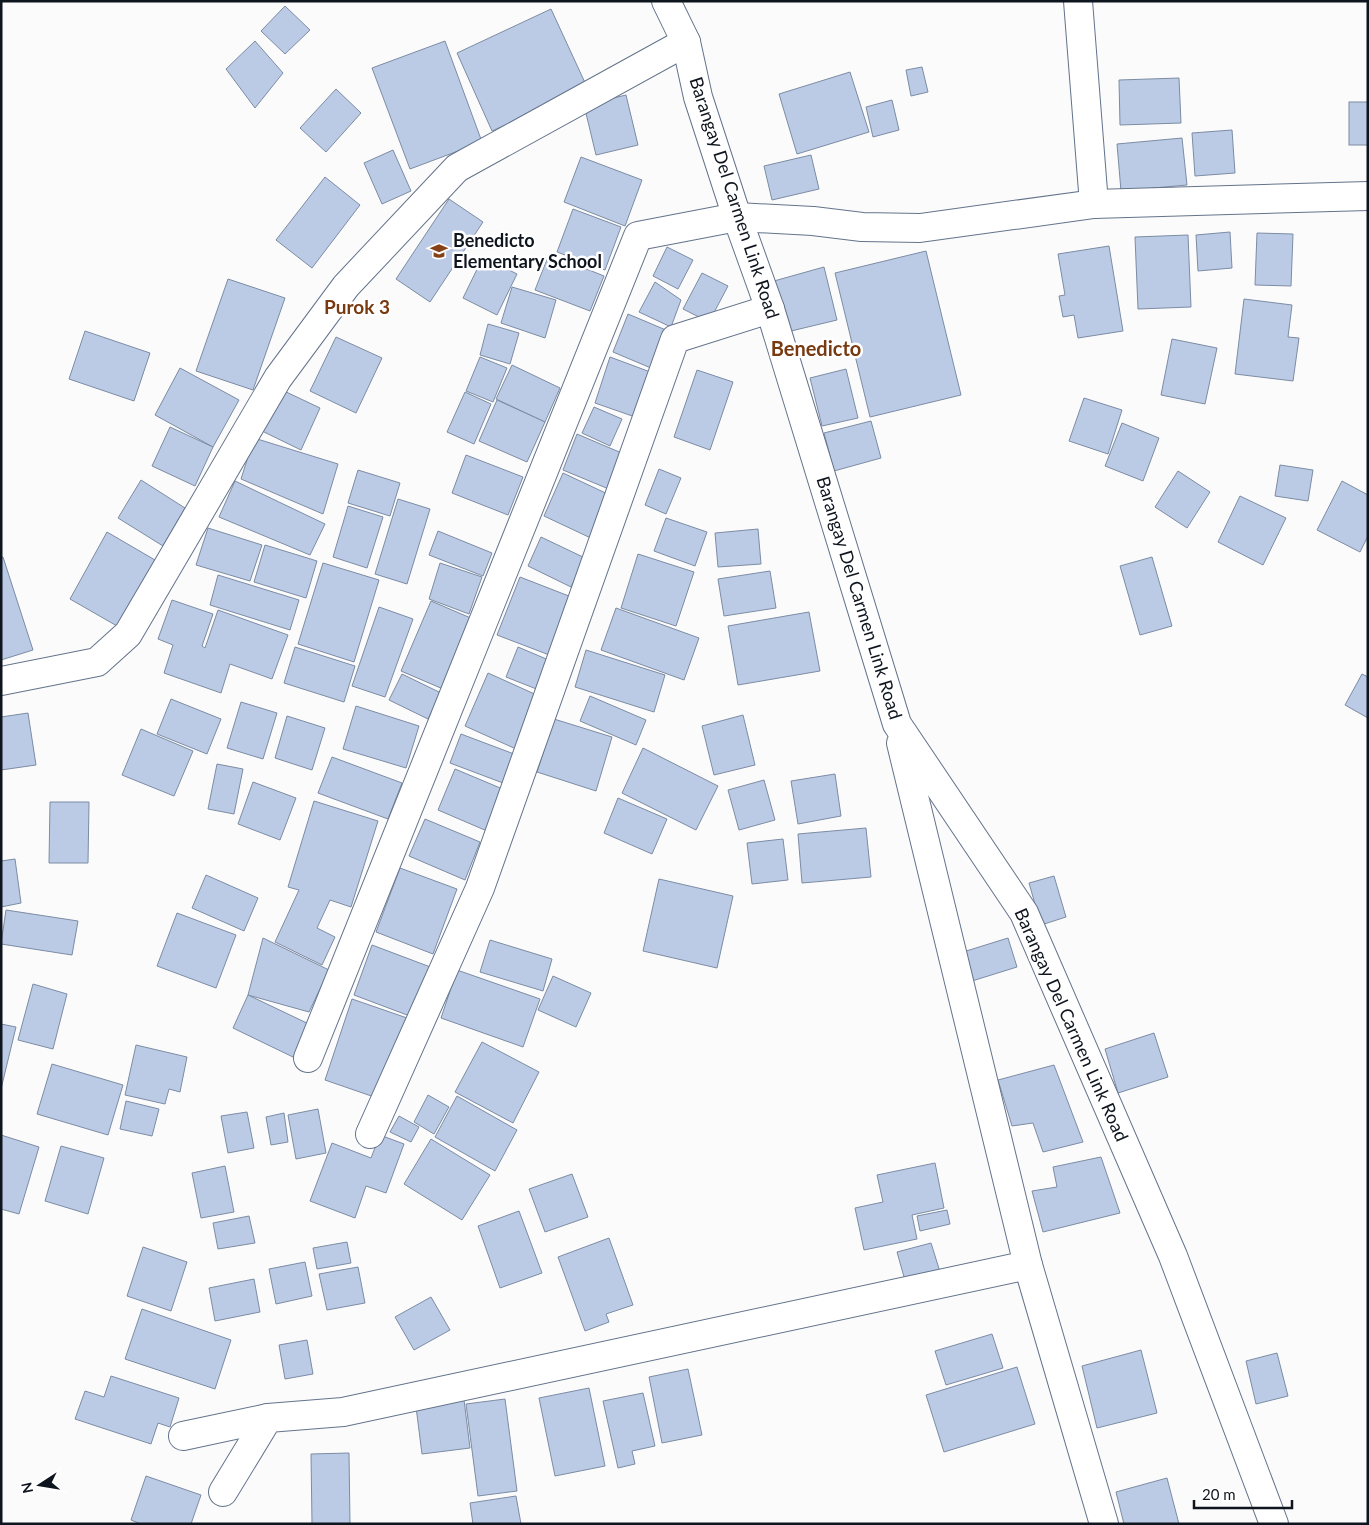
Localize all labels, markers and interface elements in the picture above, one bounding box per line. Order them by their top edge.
street label: Barangay Del Carmen Link Road [685,74,785,321]
place label: Benedicto Elementary School [453,229,602,272]
school or university icon: Benedicto Elementary School [429,241,449,261]
district label: Purok 3 [324,295,390,318]
district label: Benedicto [771,336,861,360]
street label: Barangay Del Carmen Link Road [812,473,907,722]
street label: Barangay Del Carmen Link Road [1010,905,1133,1145]
north arrow [15,1460,65,1510]
scale bar [1194,1478,1292,1510]
text: N [17,1481,36,1495]
text: 20 m [1202,1485,1236,1503]

